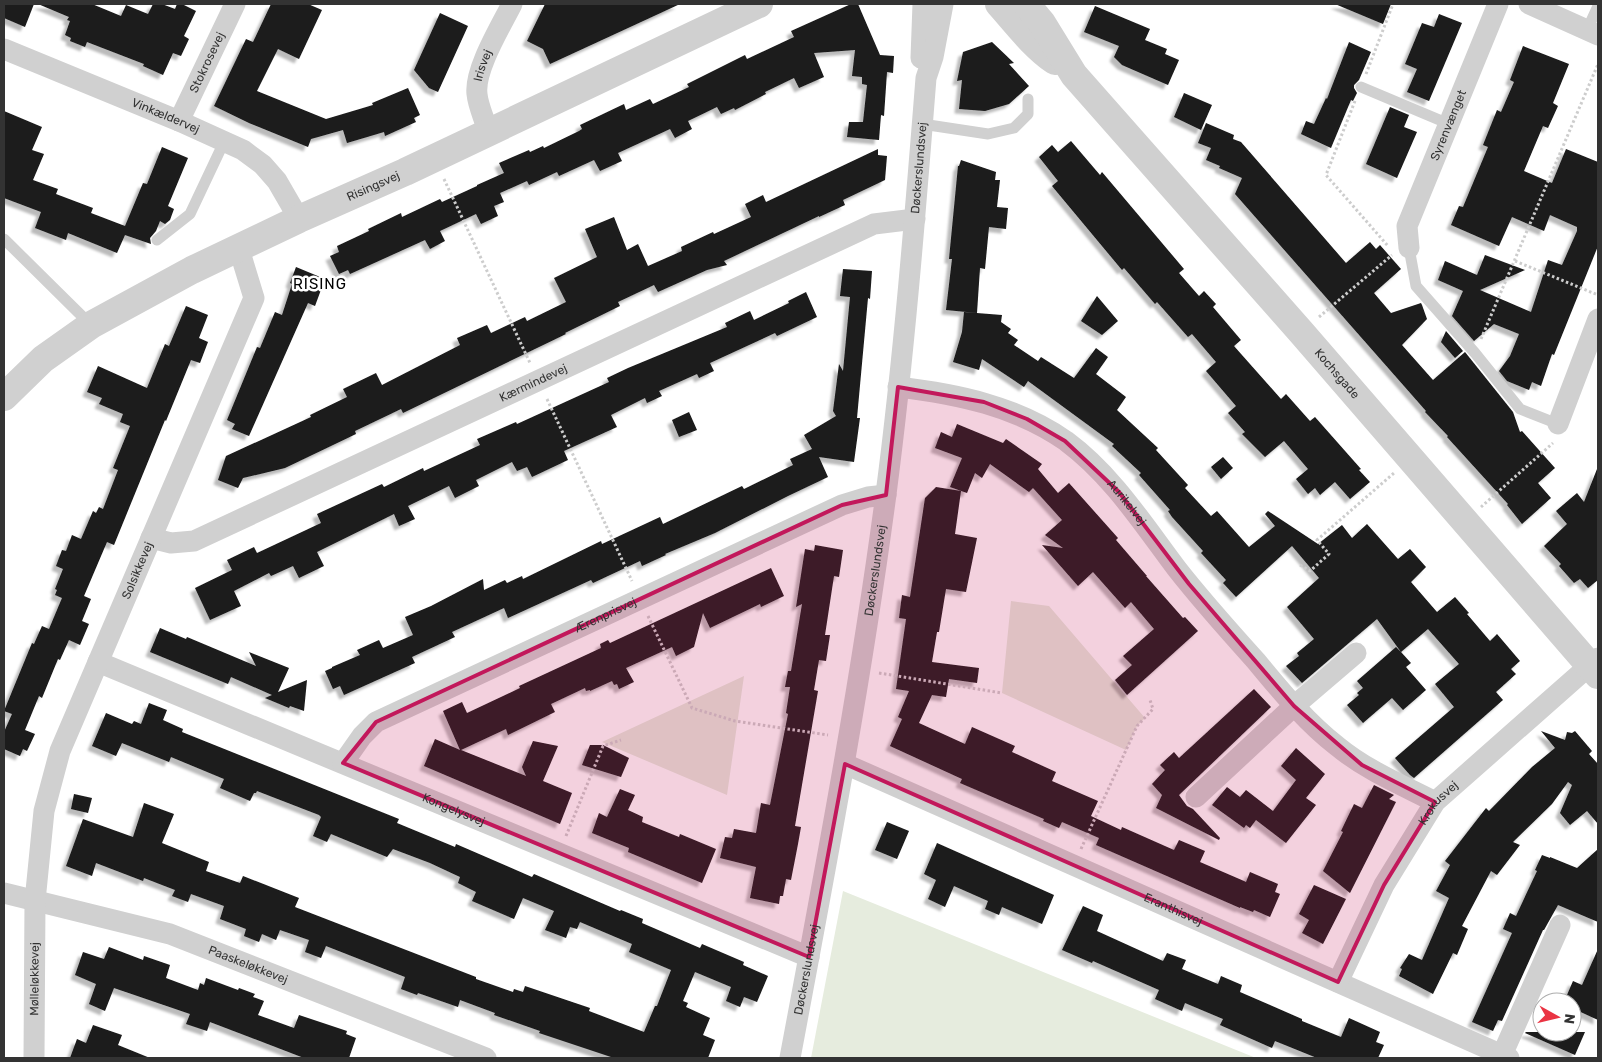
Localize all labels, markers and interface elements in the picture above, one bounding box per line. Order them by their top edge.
street label: Stokrosevej [187,30,228,95]
street label: Irisvej [471,47,495,83]
street label: Syrenvænget [1428,87,1469,163]
street label: Vinkældervej [130,95,202,136]
street label: Døckerslundsvej [908,122,929,214]
street label: Risingsvej [345,168,402,204]
district label: RISING [293,275,347,293]
street label: Kochsgade [1312,346,1363,402]
street label: Kærmindevej [497,361,569,405]
street label: Aurikelvej [1104,477,1149,528]
street label: Døckerslundsvej [862,524,889,617]
street label: Solsikkevej [119,540,156,601]
street label: Ærenprisvej [572,595,639,635]
street label: Krokusvej [1416,778,1461,828]
street label: Kongelysvej [420,790,487,829]
street label: Eranthisvej [1142,890,1205,928]
street label: Døckerslundsvej [791,923,822,1016]
street label: Mølleløkkevej [27,942,42,1016]
street label: Paaskeløkkevej [206,943,290,987]
north arrow [1532,992,1582,1042]
text: N [1560,1013,1578,1025]

